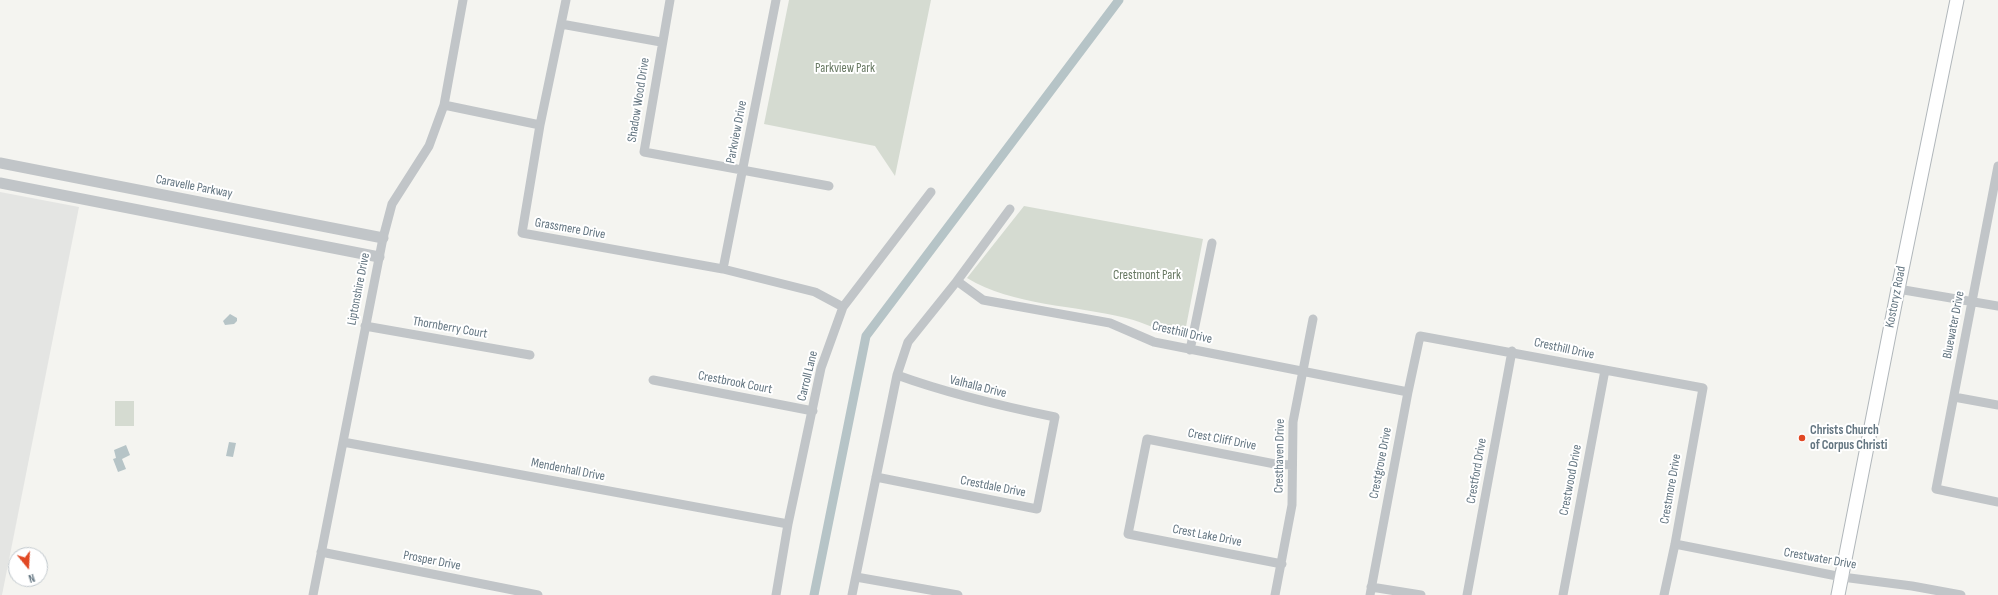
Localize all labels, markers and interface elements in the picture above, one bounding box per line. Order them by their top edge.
street label: Shadow Wood Drive [625,57,653,143]
park label: Parkview Park [815,61,875,77]
street label: Parkview Drive [723,99,751,165]
street label: Caravelle Parkway [154,172,234,202]
street label: Grassmere Drive [534,215,606,243]
street label: Liptonshire Drive [344,251,374,327]
street label: Kostoryz Road [1882,265,1910,329]
park label: Crestmont Park [1113,268,1181,284]
street label: Bluewater Drive [1940,290,1968,360]
street label: Thornberry Court [411,314,489,342]
street label: Cresthill Drive [1150,319,1214,347]
street label: Cresthill Drive [1532,335,1596,363]
street label: Carroll Lane [794,349,822,403]
street label: Crestbrook Court [697,368,773,398]
street label: Valhalla Drive [948,372,1008,402]
street label: Cresthaven Drive [1272,419,1288,493]
place label: Christs Church of Corpus Christi [1810,423,1887,454]
street label: Crest Cliff Drive [1186,426,1258,454]
street label: Crestgrove Drive [1366,426,1396,500]
marker: Christs Church of Corpus Christi [1797,433,1807,443]
street label: Crestford Drive [1464,437,1490,505]
street label: Crestwood Drive [1556,443,1586,517]
street label: Crestmore Drive [1657,453,1685,525]
street label: Mendenhall Drive [530,455,606,485]
street label: Crestdale Drive [959,473,1027,501]
street label: Crest Lake Drive [1171,522,1243,550]
street label: Crestwater Drive [1783,545,1857,573]
north arrow [8,547,48,587]
street label: Prosper Drive [402,548,462,574]
text: N [27,571,36,585]

